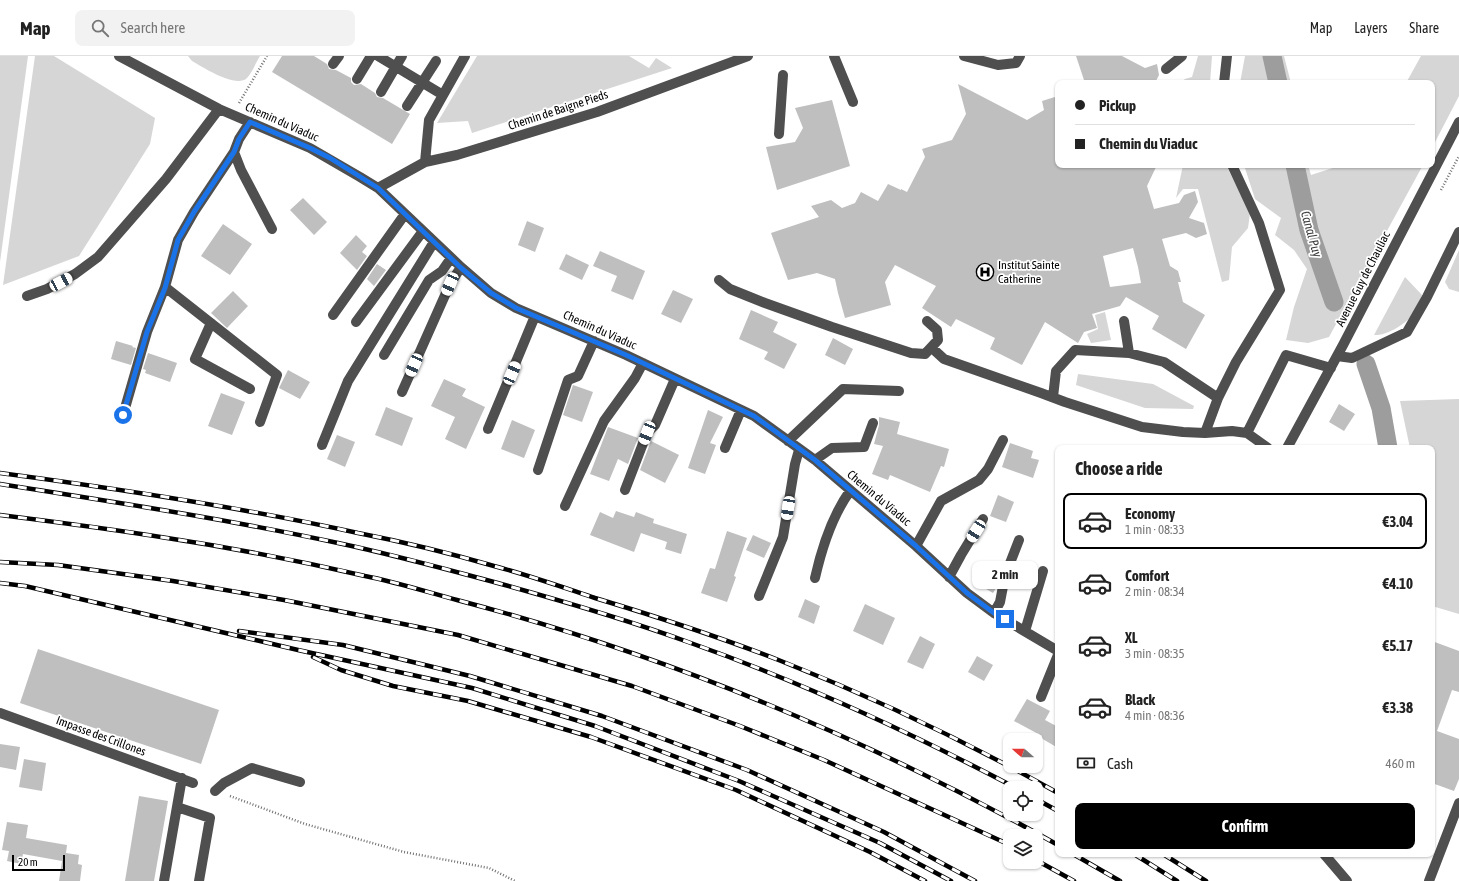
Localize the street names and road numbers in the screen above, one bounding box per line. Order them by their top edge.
street label: Chemin de Baigne Pieds [506,87,610,133]
street label: Chemin du Viaduc [243,100,321,145]
street label: Avenue Guy de Chauliac [1333,229,1393,329]
street label: Chemin du Viaduc [561,308,639,353]
street label: Chemin du Viaduc [844,467,914,529]
street label: Impasse des Crillones [54,713,148,759]

